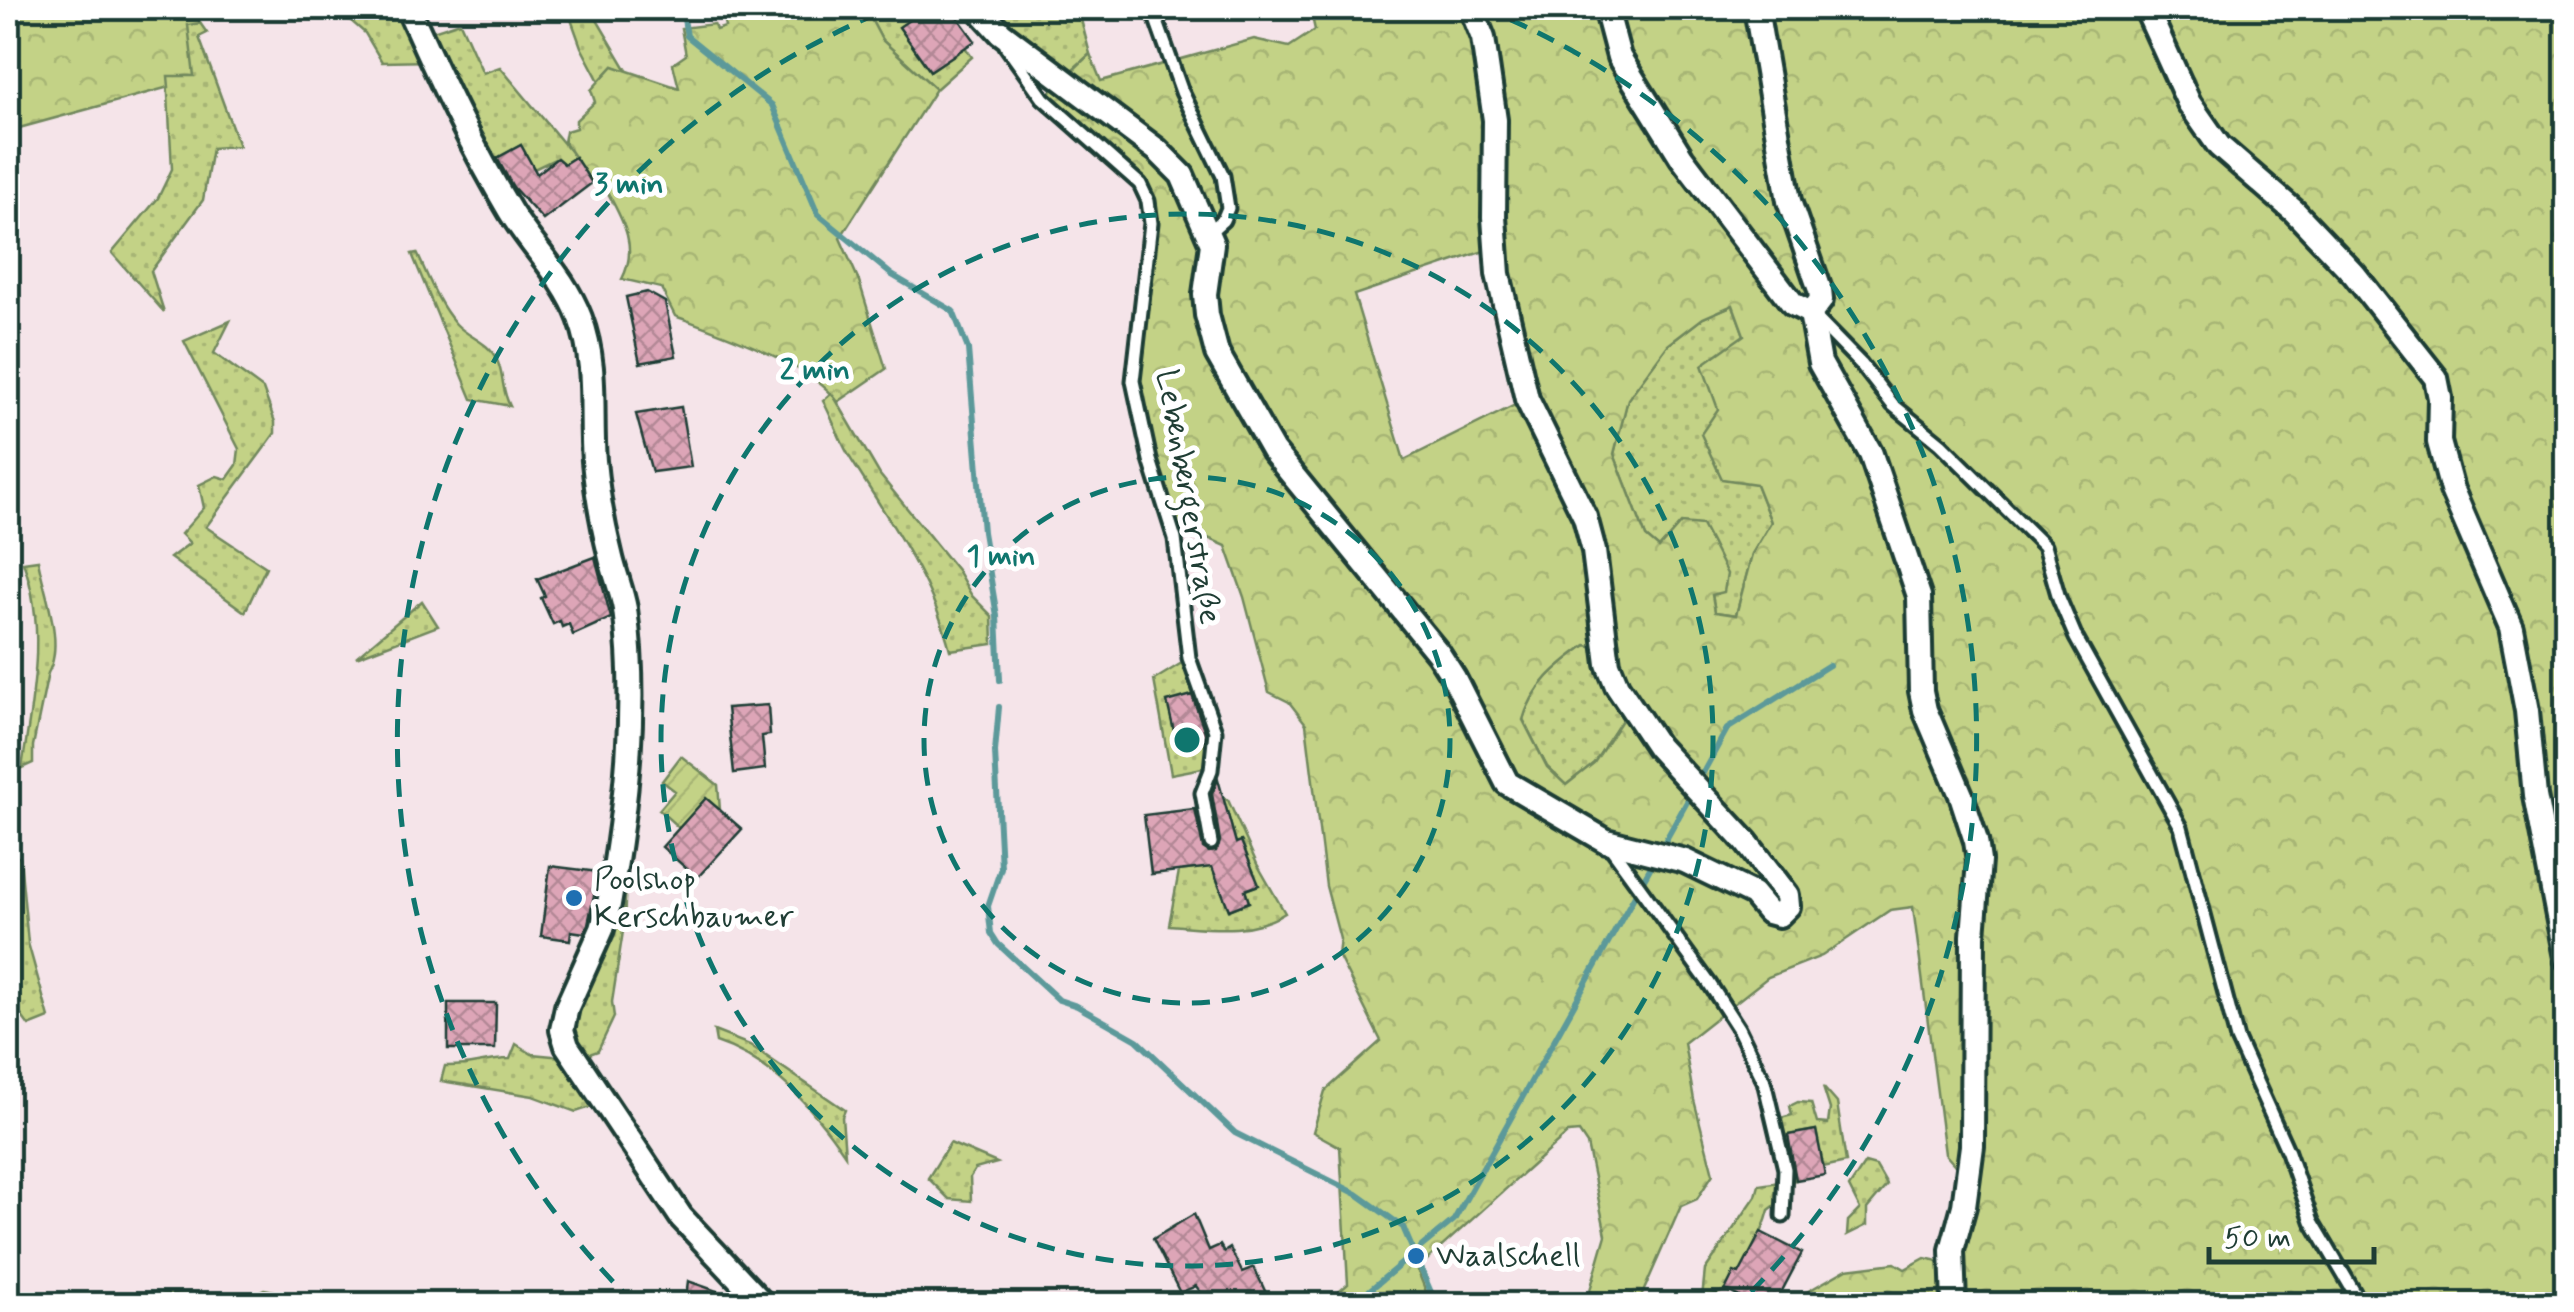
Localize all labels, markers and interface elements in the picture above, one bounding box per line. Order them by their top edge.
text: 3 min [594,165,664,204]
text: 2 min [780,351,850,390]
street label: Lebenbergerstraße [1142,366,1231,628]
text: 1 min [966,537,1036,576]
centre of rings [1169,722,1205,758]
place label: Poolshop Kerschbaumer [594,859,794,938]
marker: Poolshop Kerschbaumer [563,887,585,909]
scale bar [2209,1202,2374,1264]
text: 50 m [2224,1219,2291,1258]
place label: Waalschell [1436,1235,1580,1277]
marker: Waalschell [1405,1245,1427,1267]

